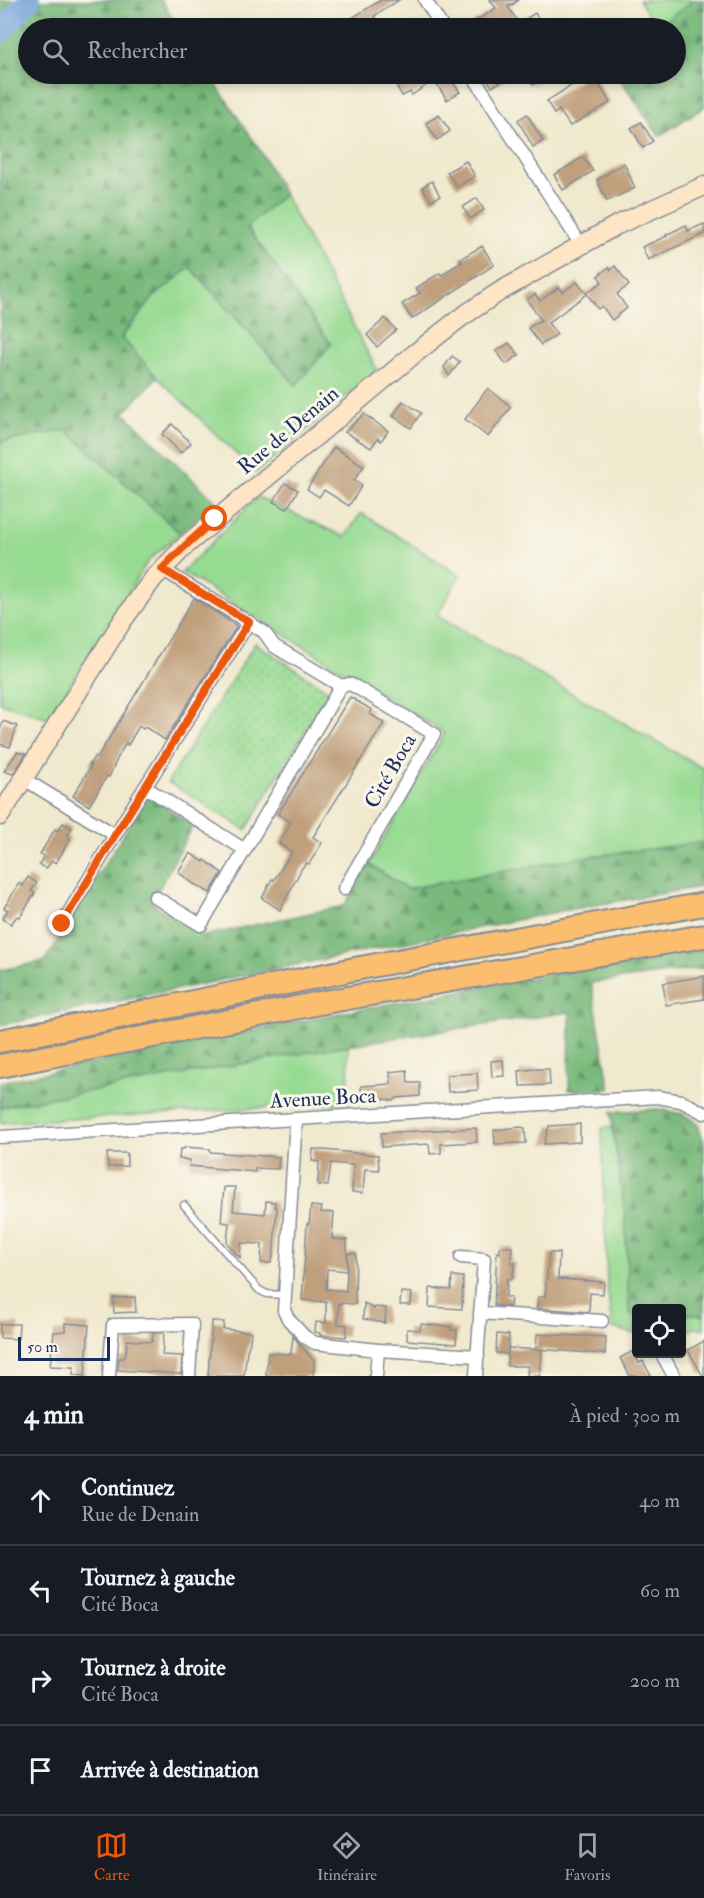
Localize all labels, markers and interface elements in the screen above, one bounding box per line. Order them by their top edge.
search box [18,18,686,84]
icon: search [39,35,72,68]
text: Rechercher [87,37,187,65]
street label: Rue de Denain [232,380,345,481]
route start [201,505,227,531]
street label: Cité Boca [358,729,423,813]
route end [48,910,74,936]
street label: Avenue Boca [268,1082,377,1115]
map controls [632,1304,686,1358]
button: locate [632,1304,686,1358]
scale bar [18,1334,110,1362]
text: 50 m [27,1337,58,1357]
text: 4 min [24,1399,84,1431]
text: À pied · 300 m [569,1403,680,1428]
text: Continuez [81,1474,174,1502]
icon: ahead [24,1484,57,1517]
text: 40 m [639,1488,680,1513]
text: Rue de Denain [81,1502,199,1527]
text: Tournez à gauche [81,1564,235,1592]
icon: left [24,1574,57,1607]
text: 60 m [640,1578,680,1603]
text: Cité Boca [81,1592,159,1617]
text: Tournez à droite [81,1654,226,1682]
icon: right [24,1664,57,1697]
text: 200 m [630,1668,680,1693]
text: Cité Boca [81,1682,159,1707]
icon: arrive [24,1754,57,1787]
text: Arrivée à destination [81,1756,259,1784]
tab: Carte [94,1829,130,1885]
tab: Itinéraire [317,1829,377,1885]
tab: Favoris [564,1829,610,1885]

